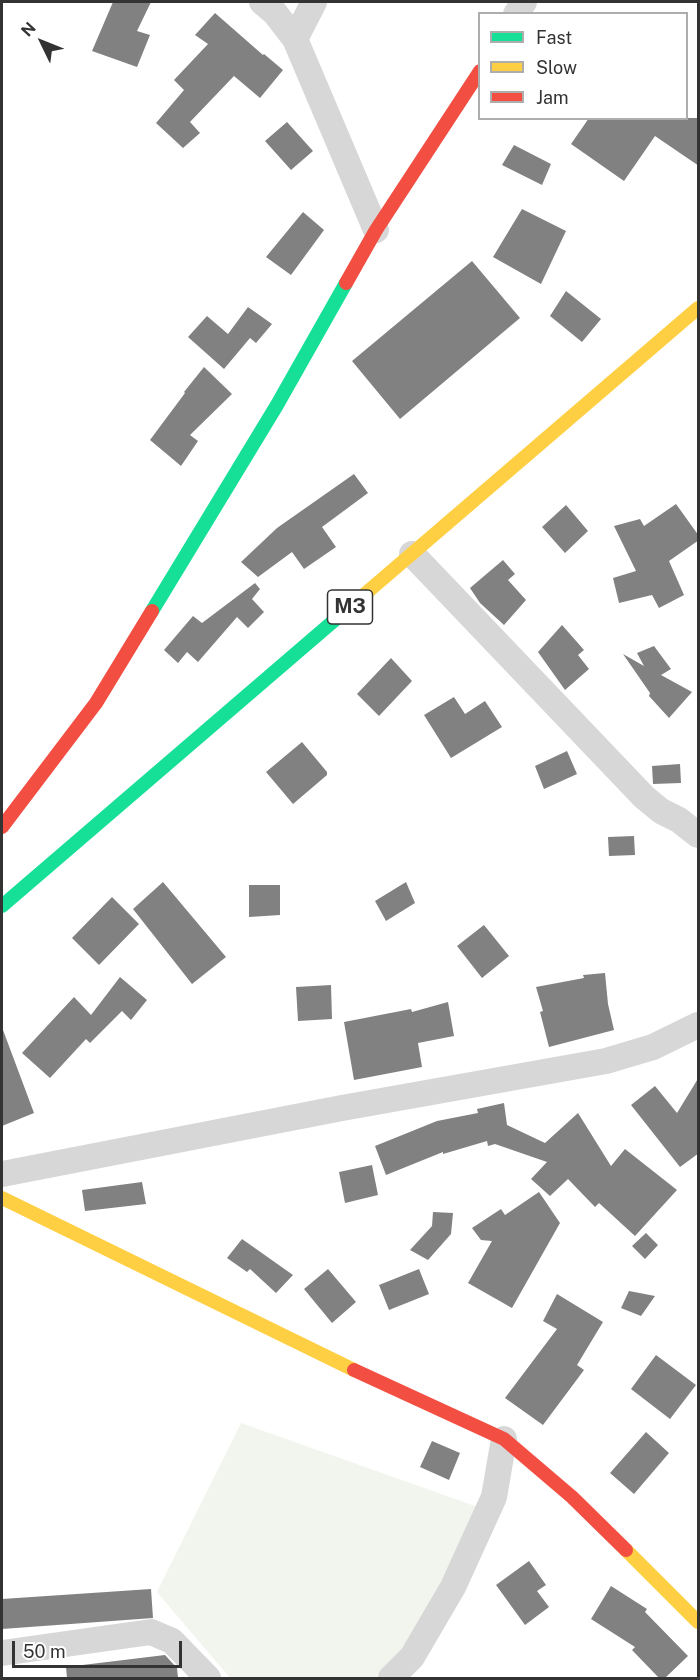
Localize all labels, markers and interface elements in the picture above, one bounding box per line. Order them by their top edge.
north arrow [12,12,72,72]
legend [478,12,688,120]
text: N [17,18,40,40]
text: Fast [536,27,572,48]
text: Slow [536,57,577,78]
text: Jam [536,87,569,108]
road number: M3 [328,590,372,624]
scale bar [15,1629,184,1667]
text: 50 m [23,1641,66,1662]

